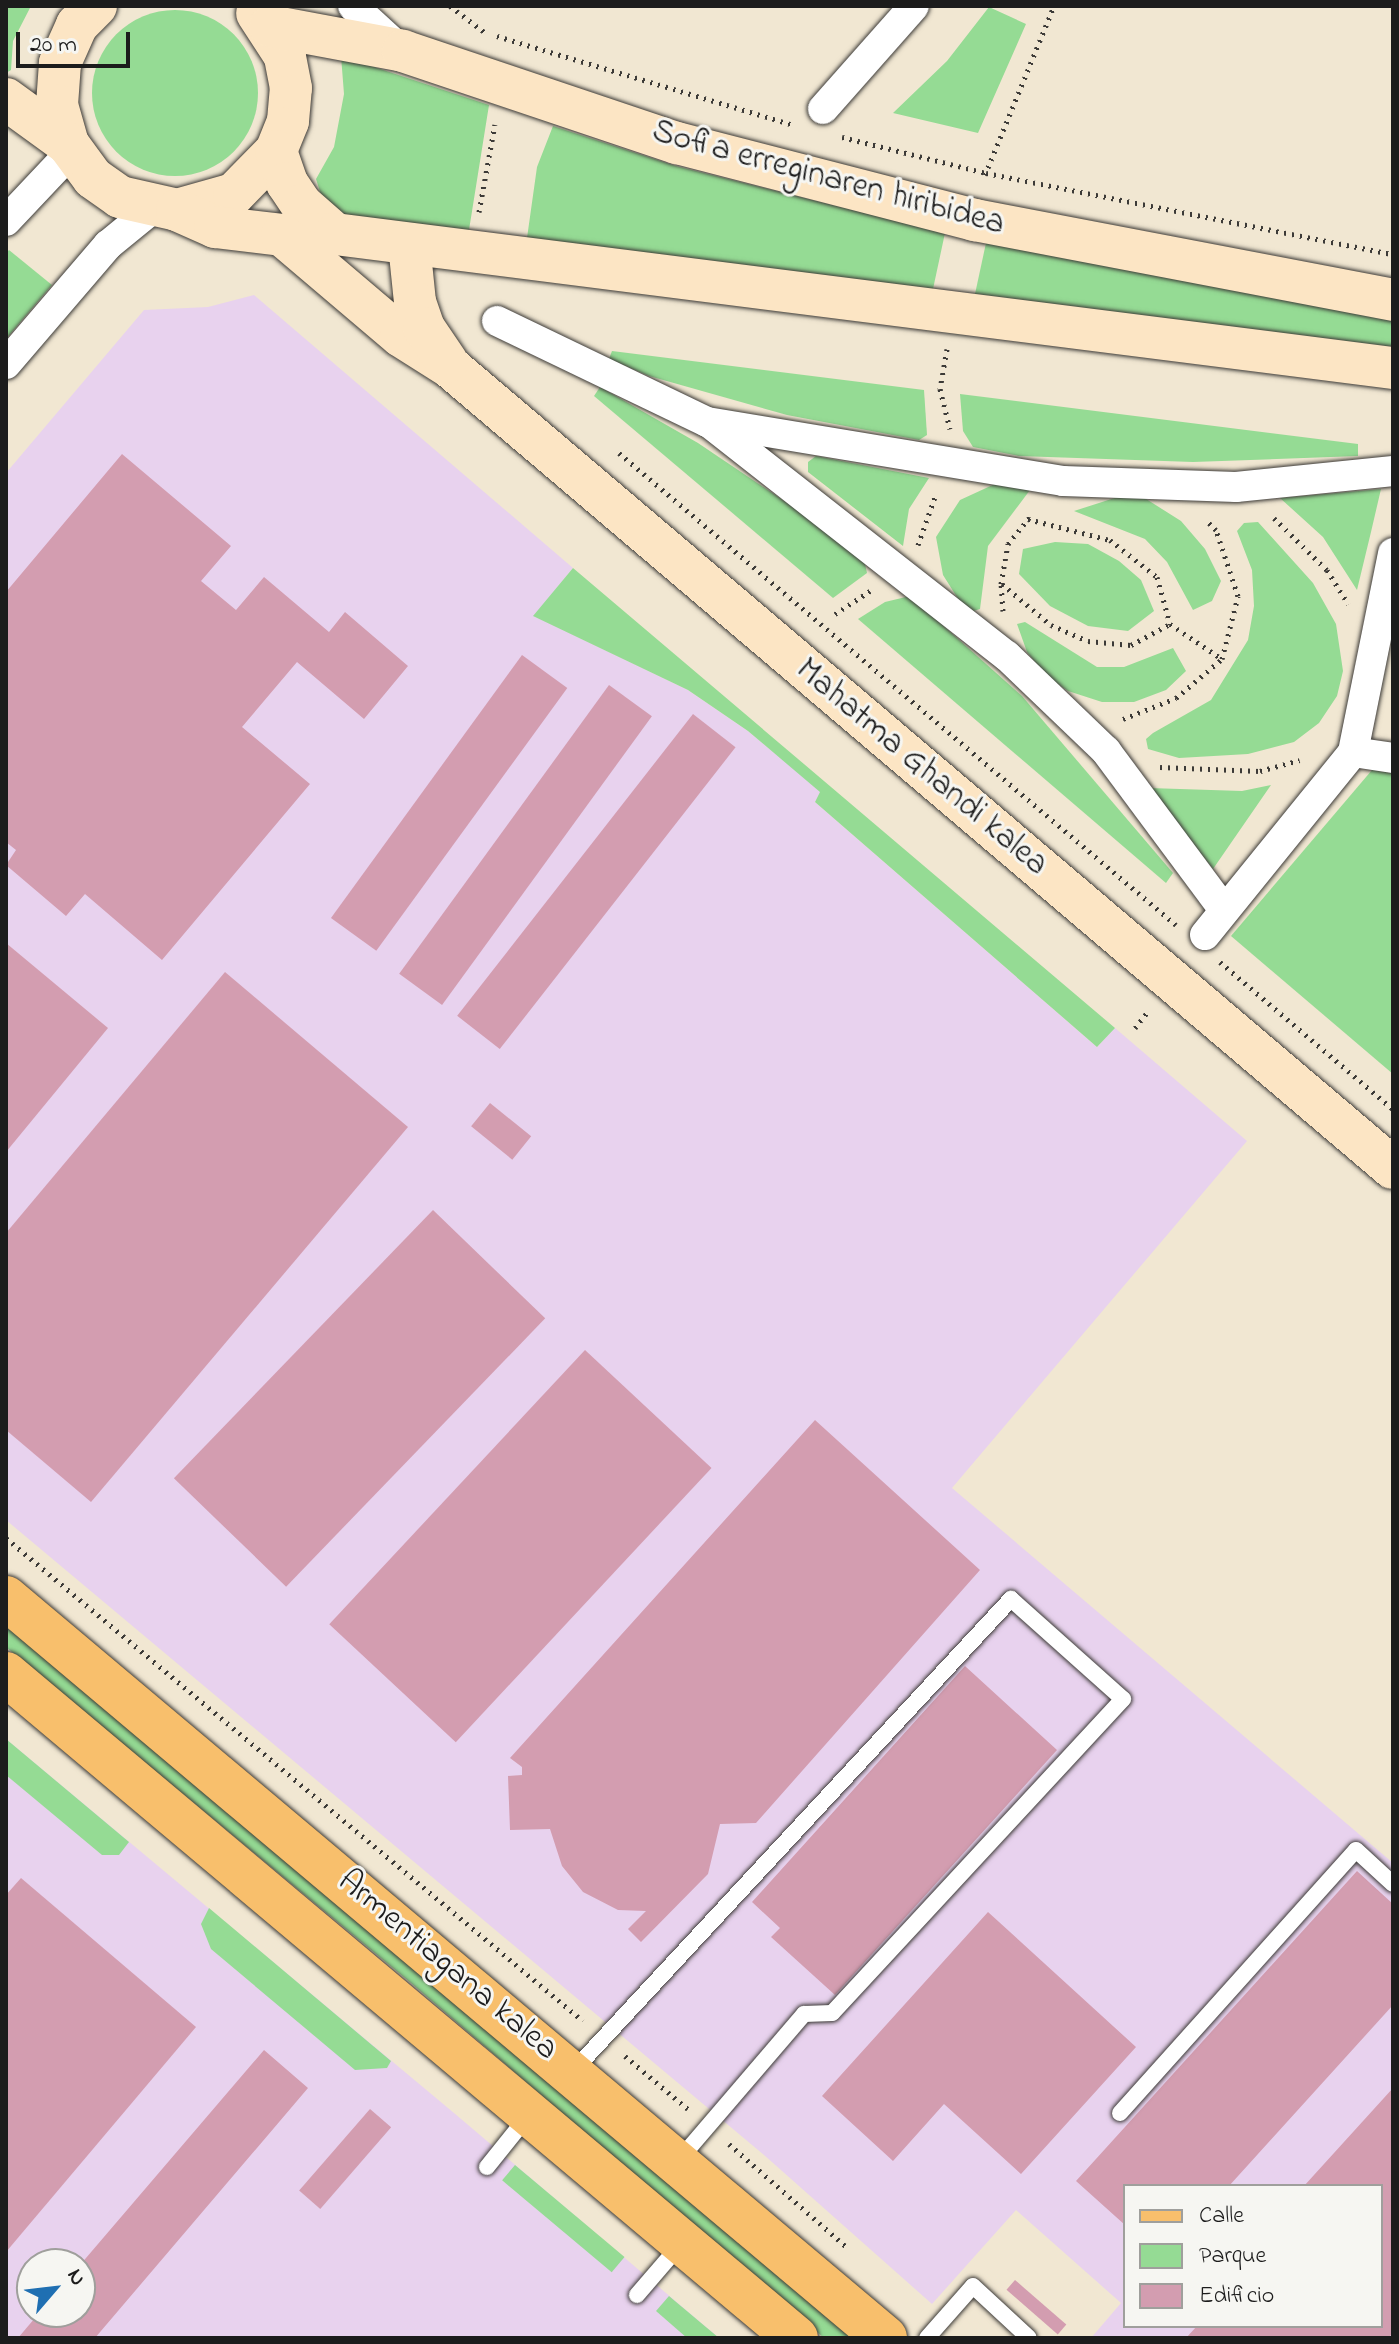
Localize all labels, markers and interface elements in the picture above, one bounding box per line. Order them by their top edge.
scale bar [20,16,134,66]
text: 20 m [30,28,77,63]
street label: Sofia erreginaren hiribidea [647,112,1009,246]
street label: Mahatma Ghandi kalea [786,650,1056,886]
street label: Armentiagana kalea [328,1862,566,2070]
legend [1123,2184,1383,2328]
text: Calle [1199,2199,1244,2234]
text: Parque [1199,2239,1266,2274]
north arrow [16,2248,96,2328]
text: N [58,2264,93,2292]
text: Edificio [1199,2279,1274,2314]

